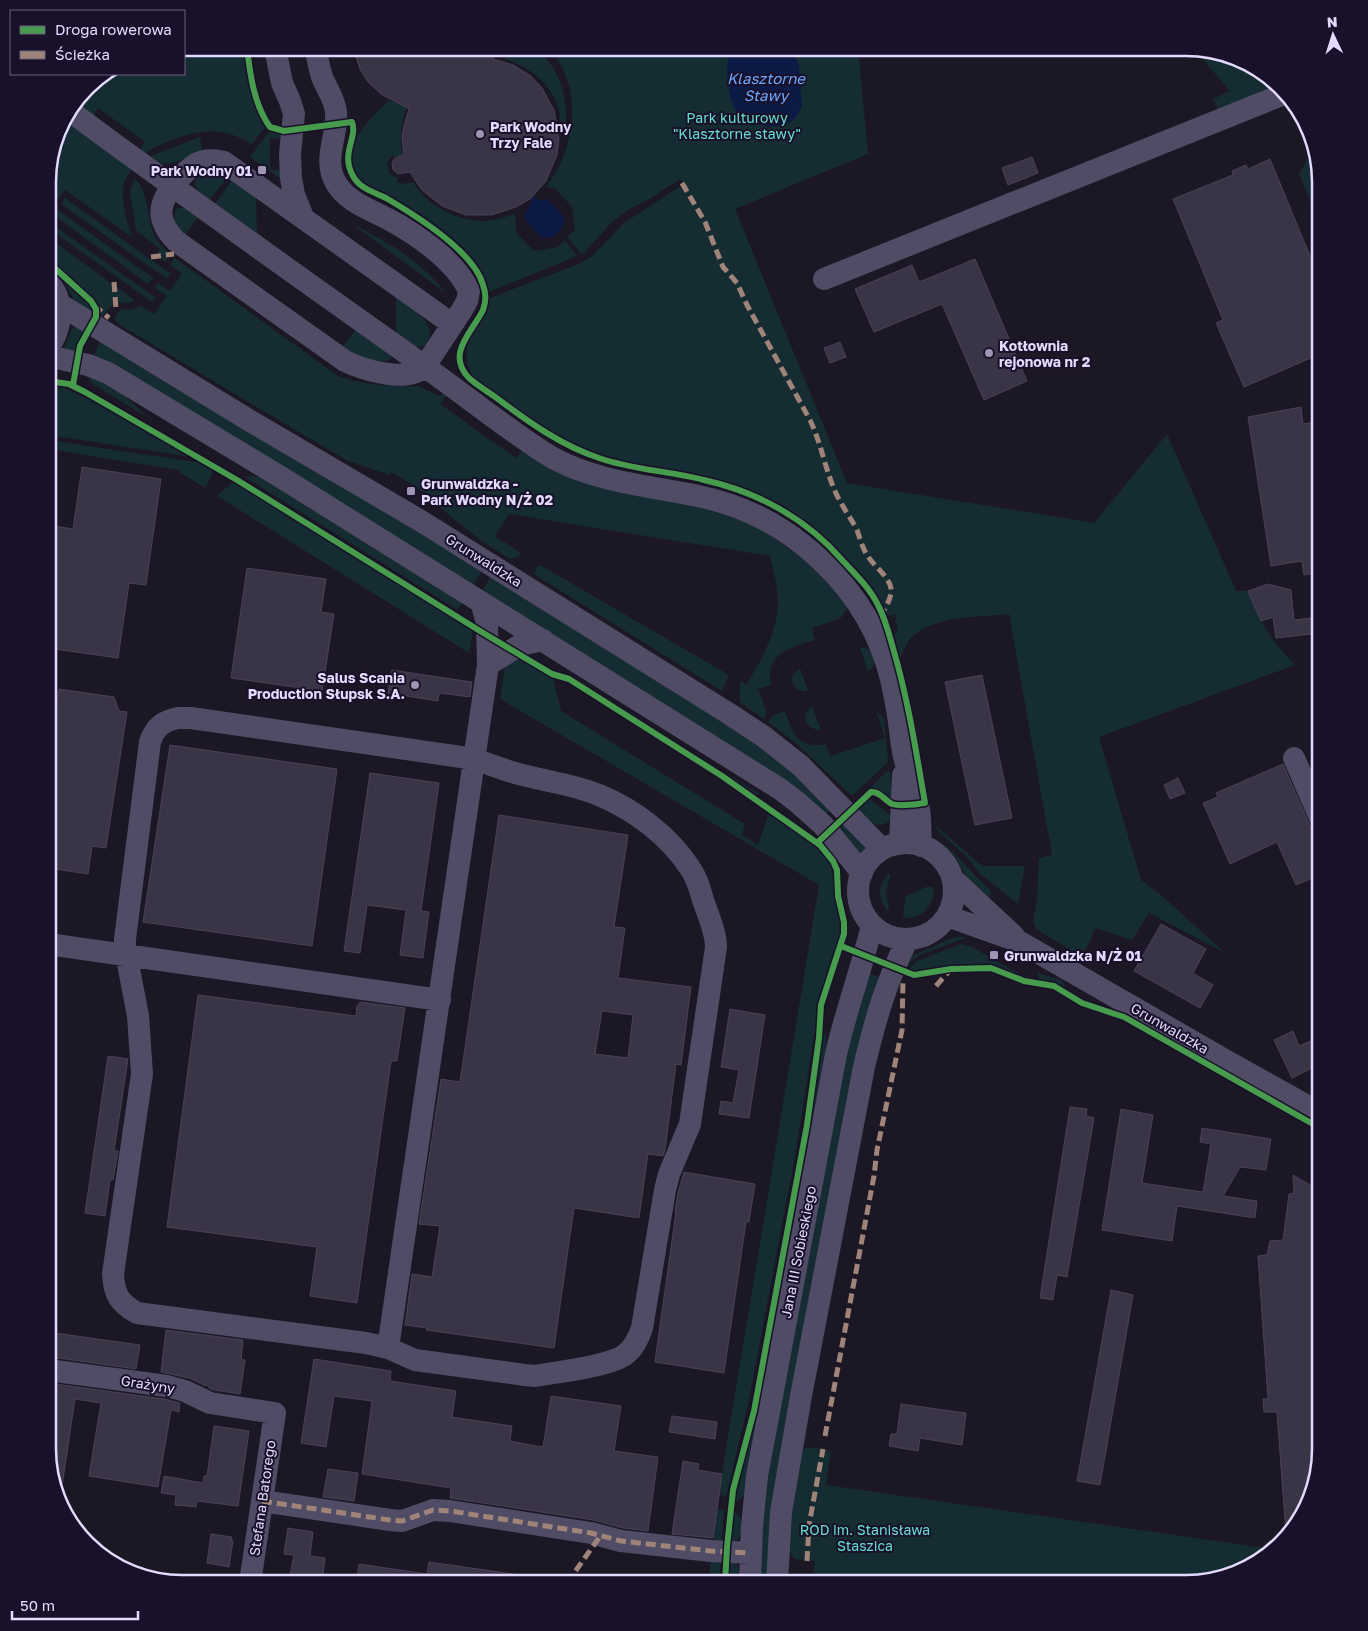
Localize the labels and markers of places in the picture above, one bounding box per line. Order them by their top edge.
place label: Park Wodny Trzy Fale [490,118,572,151]
marker: Park Wodny Trzy Fale [474,128,486,140]
place label: Park Wodny 01 [151,162,252,179]
marker: Park Wodny 01 [256,164,268,176]
place label: Kotłownia rejonowa nr 2 [999,337,1091,370]
marker: Kotłownia rejonowa nr 2 [983,347,995,359]
place label: Grunwaldzka - Park Wodny N/Ż 02 [421,475,554,508]
marker: Grunwaldzka - Park Wodny N/Ż 02 [405,485,417,497]
place label: Salus Scania Production Słupsk S.A. [248,669,405,702]
marker: Salus Scania Production Słupsk S.A. [409,679,421,691]
place label: Grunwaldzka N/Ż 01 [1004,947,1142,964]
marker: Grunwaldzka N/Ż 01 [988,949,1000,961]

